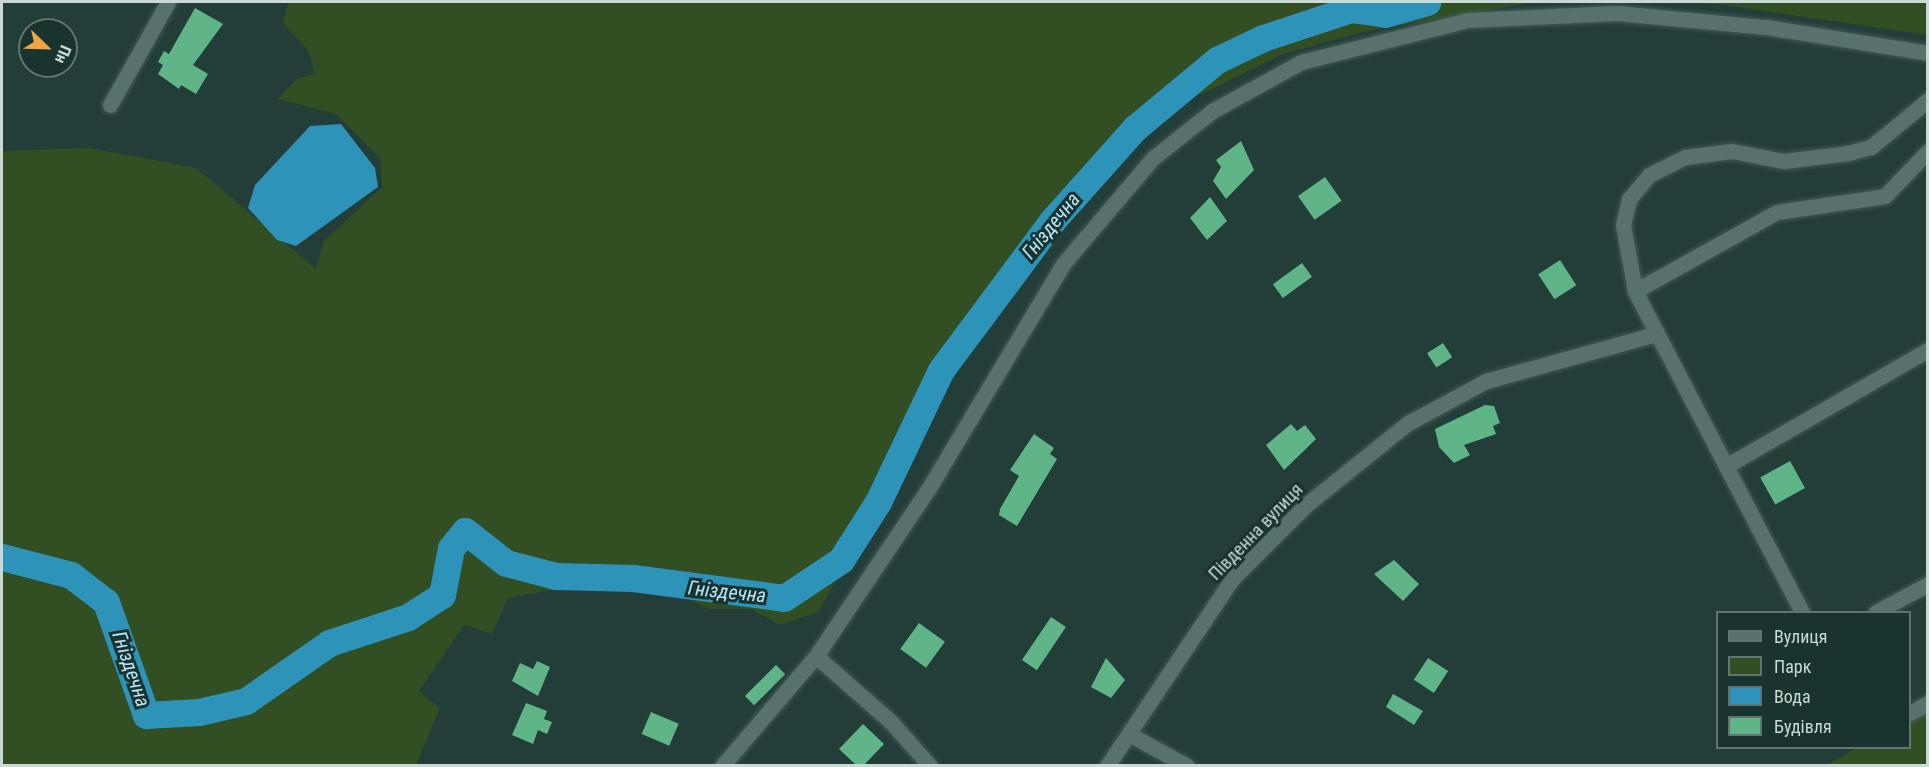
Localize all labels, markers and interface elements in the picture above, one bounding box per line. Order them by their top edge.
north arrow [18,18,78,78]
text: Пн [51,43,75,66]
water label: Гніздечна [1017,188,1085,264]
street label: Південна вулиця [1204,479,1308,585]
water label: Гніздечна [687,576,767,608]
legend [1716,611,1911,749]
text: Вулиця [1774,626,1828,647]
water label: Гніздечна [107,628,155,710]
text: Парк [1774,656,1811,677]
text: Вода [1774,686,1811,707]
text: Будівля [1774,716,1832,737]

